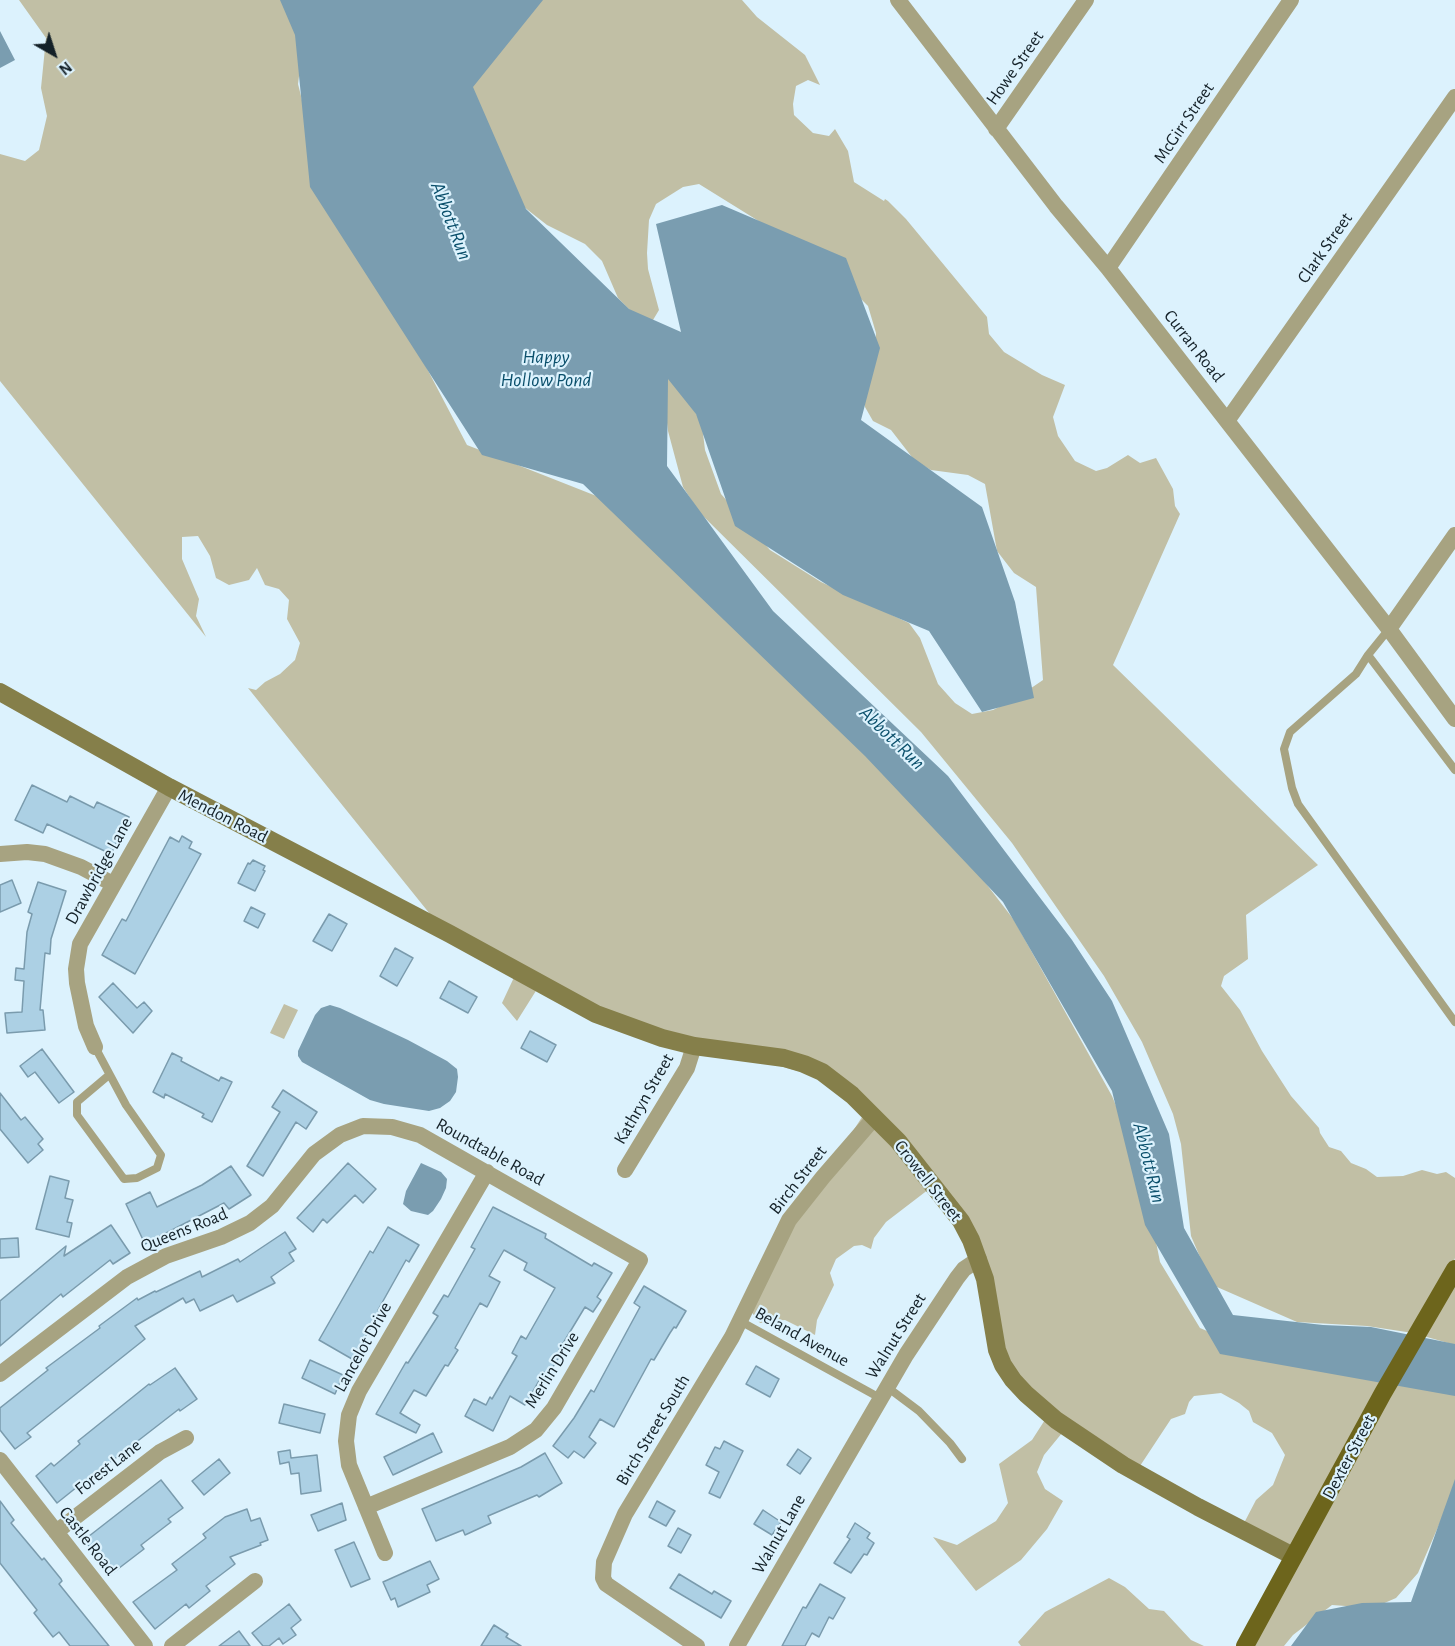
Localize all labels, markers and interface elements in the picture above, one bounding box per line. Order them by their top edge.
north arrow [24,24,84,84]
street label: Howe Street [981,27,1049,109]
text: N [56,58,75,78]
street label: McGirr Street [1149,78,1219,168]
water label: Abbott Run [425,179,477,263]
street label: Clark Street [1293,208,1357,288]
street label: Curran Road [1159,306,1229,386]
water label: Happy Hollow Pond [501,345,591,392]
water label: Abbott Run [854,701,930,775]
street label: Mendon Road [175,784,271,848]
street label: Drawbridge Lane [61,814,137,928]
street label: Kathryn Street [609,1050,679,1148]
street label: Roundtable Road [432,1113,548,1191]
water label: Abbott Run [1127,1120,1171,1206]
street label: Crowell Street [889,1136,967,1226]
street label: Birch Street [764,1141,832,1219]
street label: Queens Road [137,1203,231,1257]
street label: Walnut Street [861,1289,931,1383]
street label: Lancelot Drive [329,1298,397,1396]
street label: Beland Avenue [751,1302,853,1372]
street label: Merlin Drive [520,1328,584,1412]
street label: Birch Street South [611,1371,695,1489]
street label: Dexter Street [1318,1411,1380,1503]
street label: Forest Lane [70,1434,146,1500]
street label: Walnut Lane [748,1490,810,1578]
street label: Castle Road [54,1502,122,1580]

